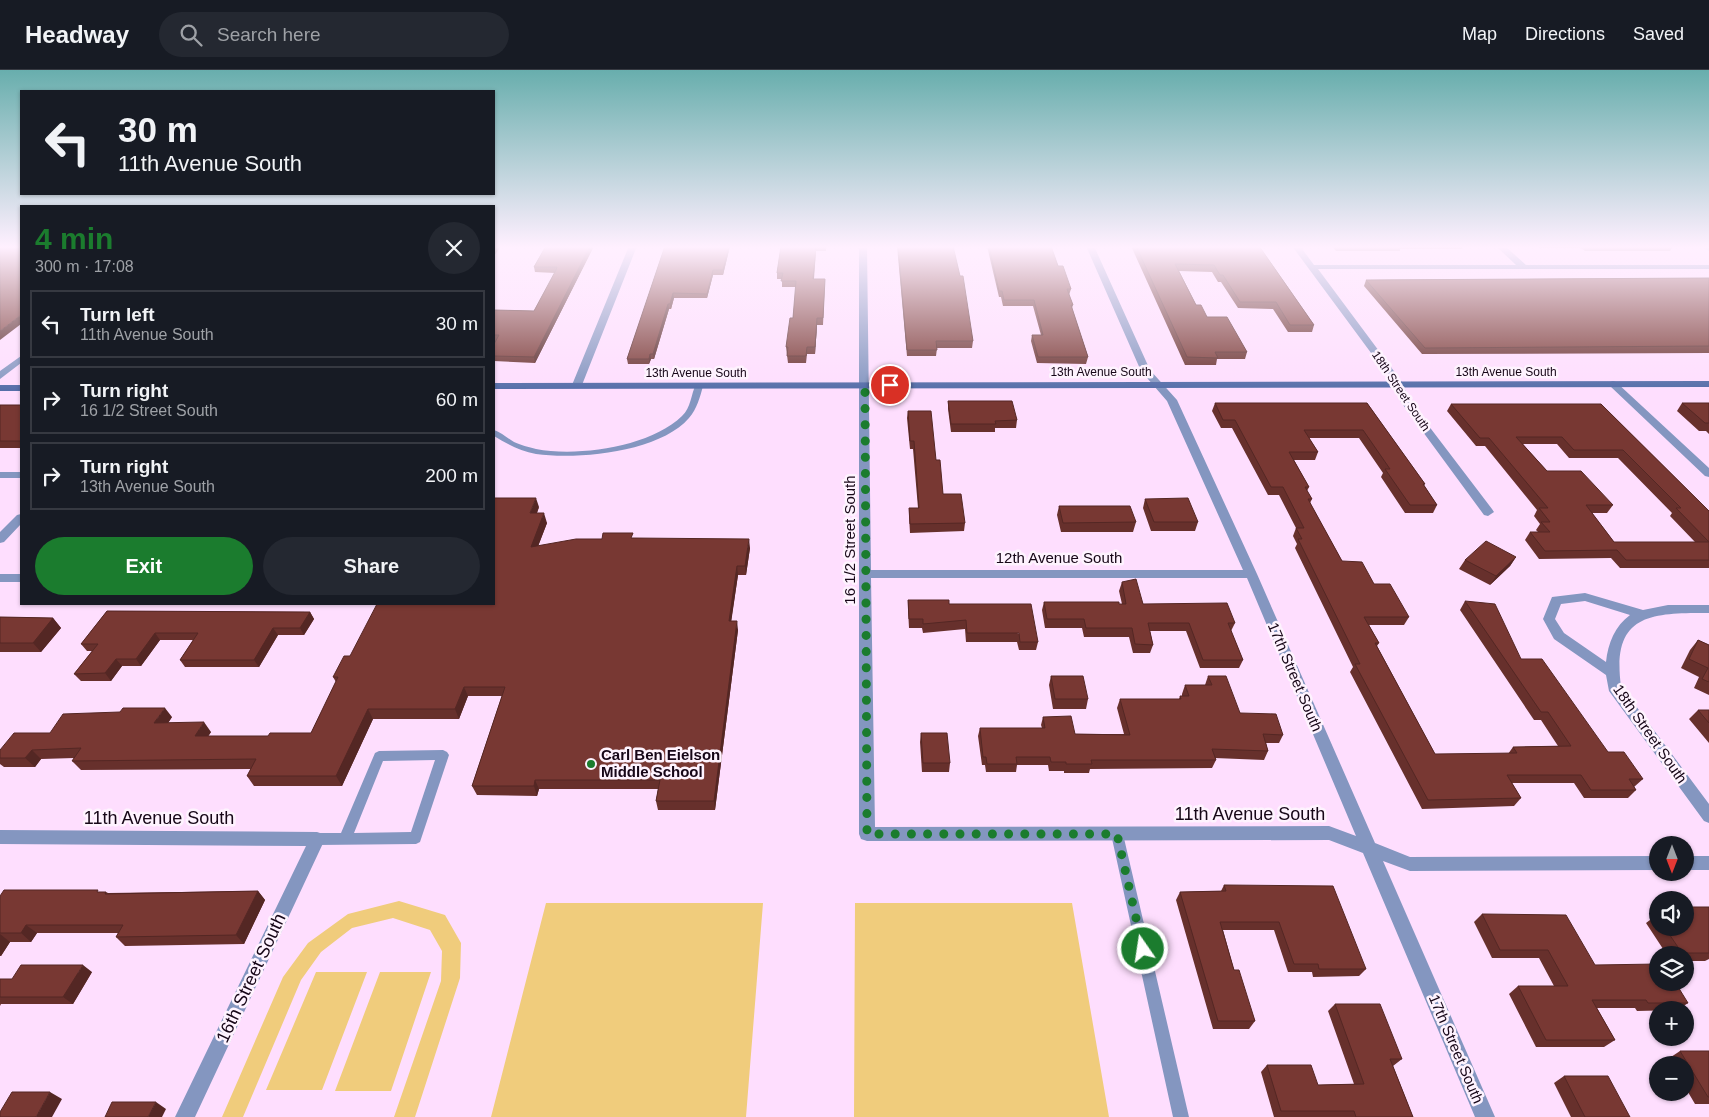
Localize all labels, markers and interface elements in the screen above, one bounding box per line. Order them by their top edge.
search box [159,12,509,57]
text: Headway [25,21,129,48]
icon: search [177,21,205,49]
text: Search here [217,24,321,45]
text: Map [1462,24,1497,44]
text: Directions [1525,24,1605,44]
text: Saved [1633,24,1684,44]
icon: left [35,110,100,175]
text: 30 m [118,110,198,149]
text: 11th Avenue South [118,151,302,176]
text: 4 min [35,222,113,255]
button: close [428,222,480,274]
text: 300 m · 17:08 [35,258,134,275]
text: Turn left [80,304,155,325]
icon: left [37,310,65,338]
text: 30 m [436,313,478,334]
text: 11th Avenue South [80,326,214,343]
street label: 18th Street South [1369,348,1433,434]
pin [869,364,911,406]
street label: 13th Avenue South [1050,365,1152,379]
street label: 13th Avenue South [1455,365,1557,379]
street label: 13th Avenue South [645,366,747,380]
icon: arrive [876,371,904,399]
text: Turn right [80,380,168,401]
icon: right [37,386,65,414]
text: 60 m [436,389,478,410]
text: 16 1/2 Street South [80,402,218,419]
text: Turn right [80,456,168,477]
icon: right [37,462,65,490]
text: 200 m [425,465,478,486]
street label: 16 1/2 Street South [841,475,858,605]
text: 13th Avenue South [80,478,215,495]
button: Exit [35,537,253,595]
button: Share [263,537,480,595]
street label: 12th Avenue South [996,549,1122,566]
street label: 17th Street South [1265,620,1326,734]
street label: 18th Street South [1610,681,1691,786]
place label: Carl Ben Eielson Middle School [601,746,720,780]
marker: Carl Ben Eielson Middle School [585,758,597,770]
street label: 11th Avenue South [1175,804,1325,824]
street label: 11th Avenue South [84,808,234,828]
north arrow [1649,836,1694,881]
map controls [1649,836,1694,1101]
button: sound [1649,891,1694,936]
street label: 16th Street South [212,910,290,1046]
position arrow [1116,922,1168,974]
button: layers [1649,946,1694,991]
street label: 17th Street South [1426,992,1487,1106]
button: + [1649,1001,1694,1046]
button: − [1649,1056,1694,1101]

